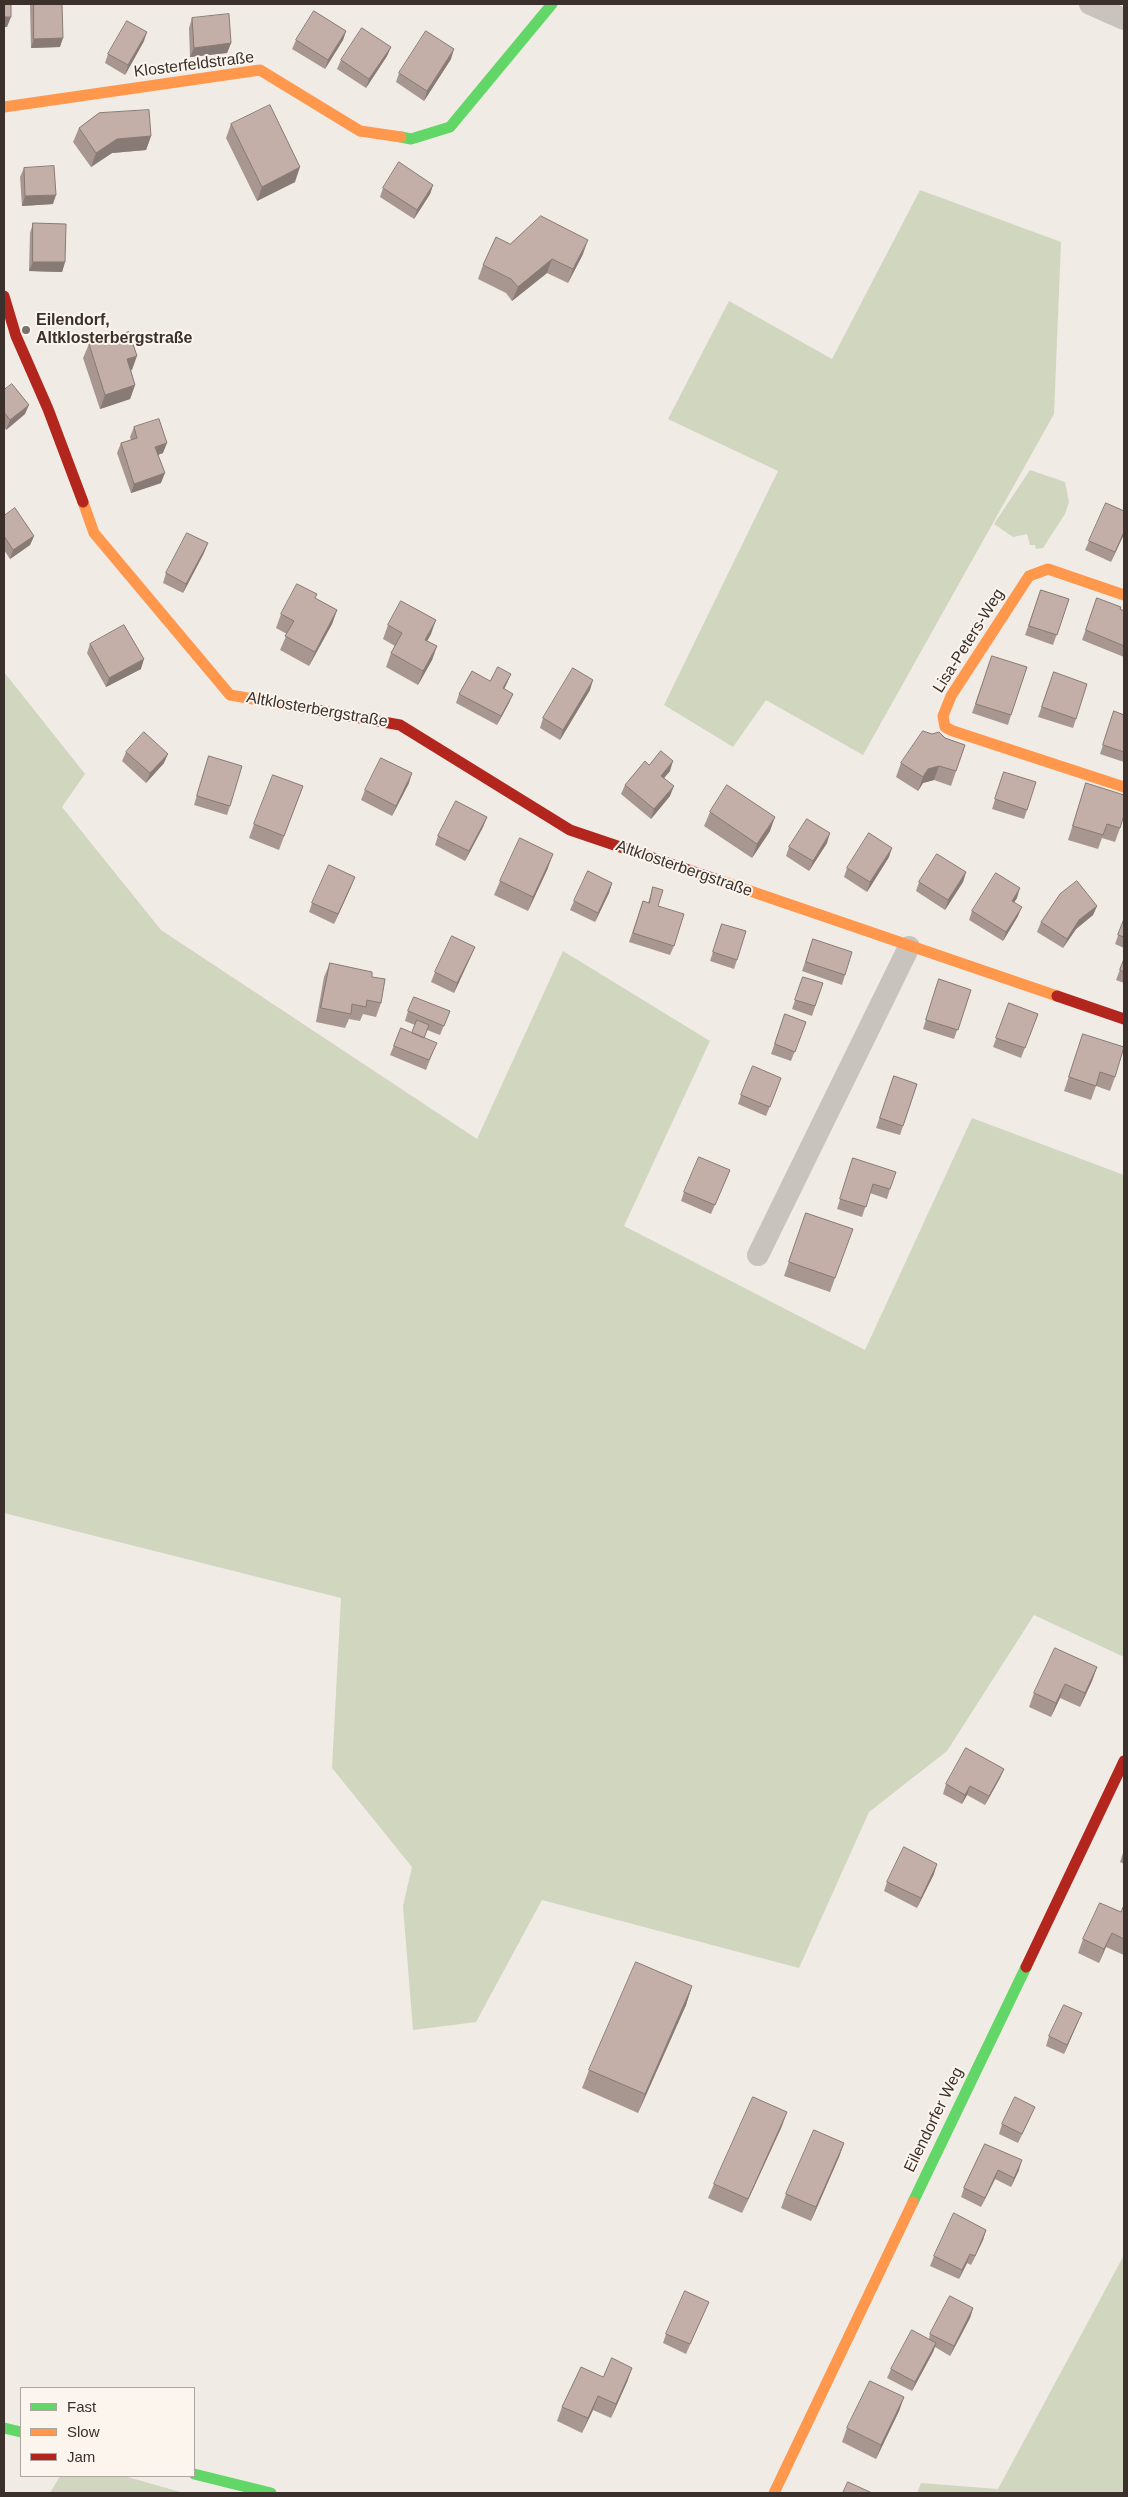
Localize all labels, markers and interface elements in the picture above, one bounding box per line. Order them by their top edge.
street label: Klosterfeldstraße [133,48,255,82]
place label: Eilendorf, Altklosterbergstraße [36,311,192,349]
marker: Eilendorf, Altklosterbergstraße [20,324,32,336]
street label: Lisa-Peters-Weg [929,586,1009,696]
street label: Altklosterbergstraße [245,688,389,732]
street label: Altklosterbergstraße [613,837,755,901]
street label: Eilendorfer Weg [900,2064,968,2176]
legend [20,2387,195,2477]
text: Fast [67,2398,96,2415]
text: Slow [67,2423,100,2440]
text: Jam [67,2448,95,2465]

